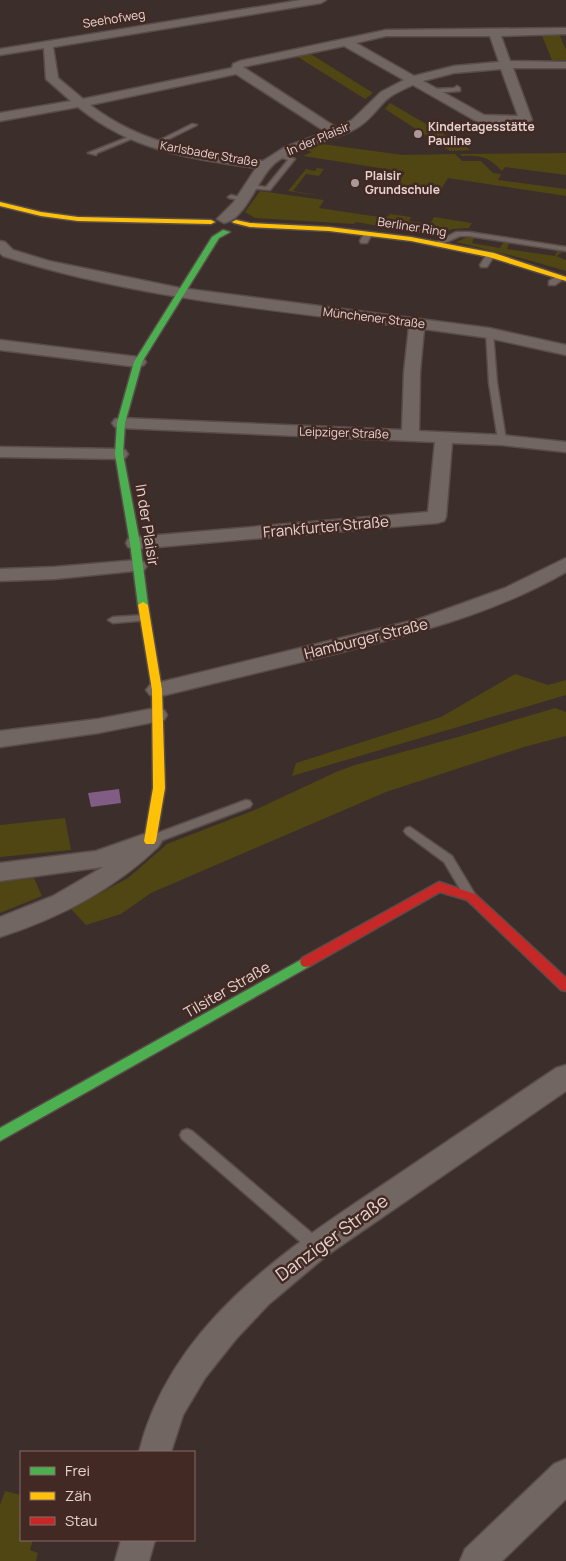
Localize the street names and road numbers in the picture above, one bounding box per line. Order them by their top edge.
street label: Seehofweg [81,5,146,32]
street label: In der Plaisir [284,118,352,159]
street label: Karlsbader Straße [159,137,259,170]
street label: Berliner Ring [376,213,448,240]
street label: Münchener Straße [322,303,426,332]
street label: Leipziger Straße [299,422,389,443]
street label: In der Plaisir [131,482,164,568]
street label: Frankfurter Straße [262,511,390,542]
street label: Hamburger Straße [302,613,430,664]
street label: Tilsiter Straße [180,956,274,1023]
street label: Danziger Straße [270,1188,392,1286]

